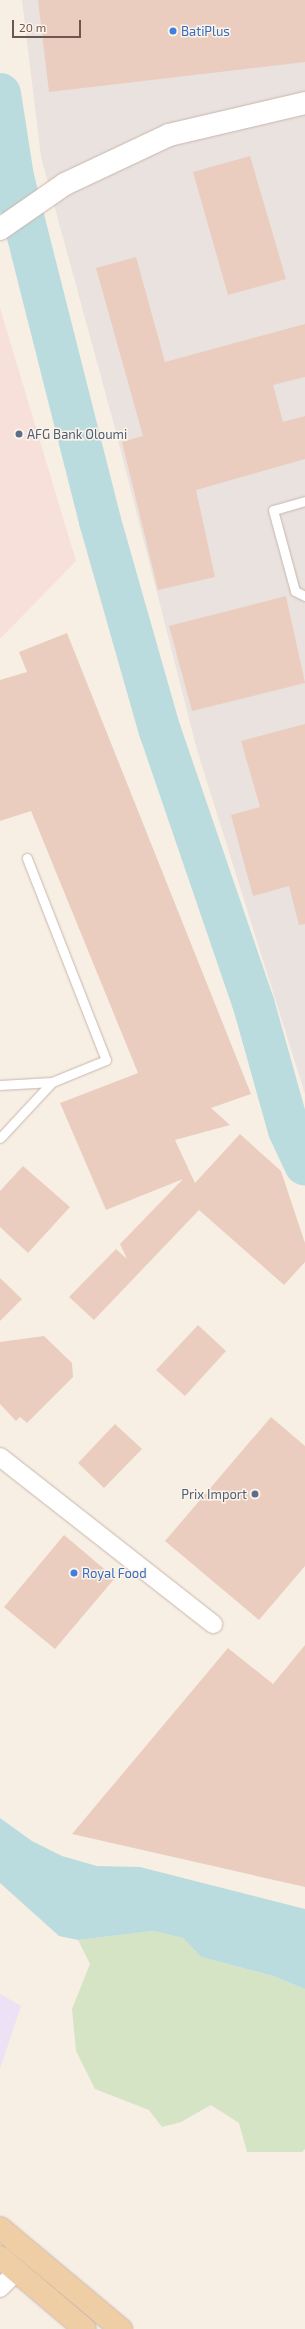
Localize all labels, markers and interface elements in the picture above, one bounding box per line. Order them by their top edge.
scale bar [14,12,83,38]
text: 20 m [19,20,46,34]
place label: BatiPlus [181,23,230,39]
marker: BatiPlus [168,26,178,36]
place label: AFG Bank Oloumi [27,426,127,442]
marker: AFG Bank Oloumi [14,429,24,439]
place label: Prix Import [181,1486,247,1502]
marker: Prix Import [250,1489,260,1499]
place label: Royal Food [82,1565,147,1581]
marker: Royal Food [69,1568,79,1578]

